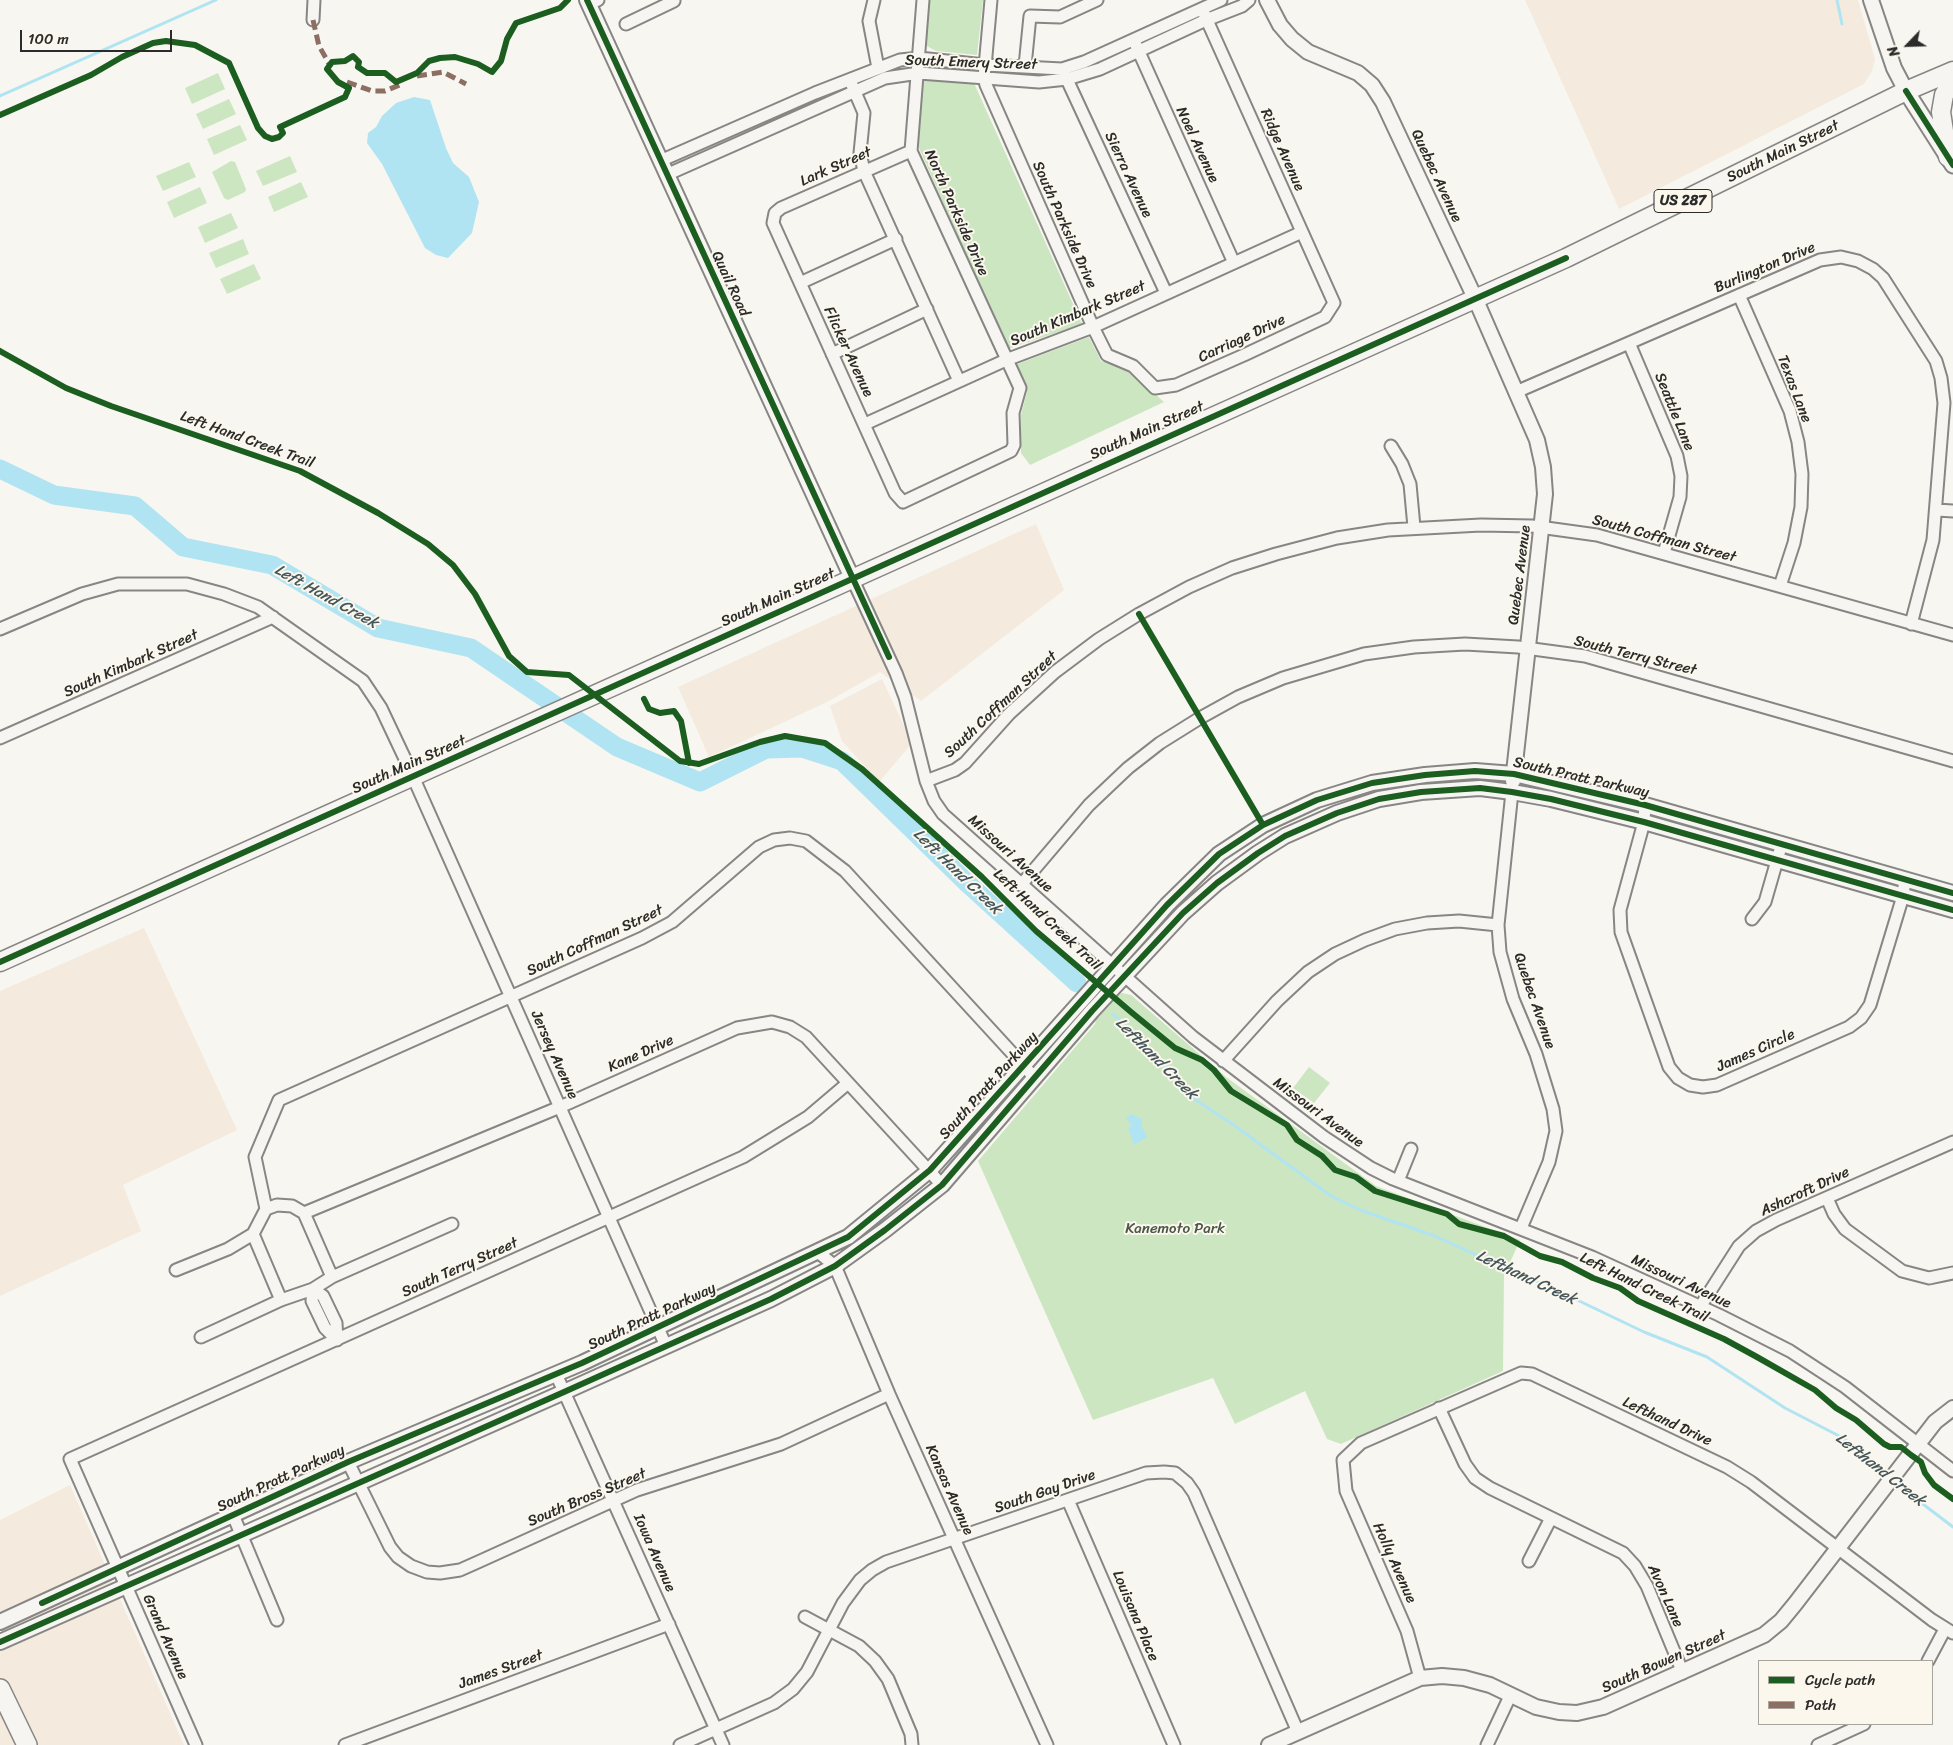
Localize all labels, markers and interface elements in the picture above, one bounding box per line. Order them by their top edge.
scale bar [22,20,175,52]
north arrow [1883,20,1933,70]
text: 100 m [28,26,69,52]
text: N [1880,42,1907,61]
street label: South Emery Street [905,52,1037,74]
street label: Noel Avenue [1172,104,1222,186]
street label: Ridge Avenue [1256,106,1308,194]
street label: South Main Street [1724,117,1842,187]
street label: Quebec Avenue [1407,127,1465,225]
street label: Sierra Avenue [1100,129,1156,221]
street label: Lark Street [798,143,874,191]
street label: North Parkside Drive [920,147,992,279]
street label: South Parkside Drive [1028,159,1100,291]
road number: US 287 [1654,190,1712,212]
street label: Burlington Drive [1712,239,1818,297]
street label: Quail Road [707,249,753,319]
street label: South Kimbark Street [1008,277,1148,351]
street label: Flicker Avenue [819,304,877,400]
street label: Carriage Drive [1196,311,1288,367]
street label: Texas Lane [1773,353,1815,425]
street label: Seattle Lane [1650,370,1698,454]
street label: South Main Street [1087,398,1207,464]
street label: Left Hand Creek Trail [178,407,316,473]
street label: South Coffman Street [1590,511,1738,567]
street label: Quebec Avenue [1505,524,1535,626]
water label: Left Hand Creek [271,561,381,633]
street label: South Main Street [718,565,838,631]
street label: South Kimbark Street [61,626,201,702]
street label: South Terry Street [1572,632,1698,680]
street label: South Coffman Street [941,648,1061,762]
street label: South Main Street [349,732,469,798]
street label: South Pratt Parkway [1511,754,1651,802]
street label: Missouri Avenue [964,811,1056,897]
water label: Left Hand Creek [909,825,1005,919]
street label: Left Hand Creek Trail [989,865,1105,975]
street label: South Coffman Street [524,902,666,980]
street label: Quebec Avenue [1509,951,1559,1051]
street label: Jersey Avenue [526,1008,582,1102]
water label: Lefthand Creek [1111,1014,1201,1104]
street label: James Circle [1714,1026,1798,1076]
street label: South Pratt Parkway [936,1028,1042,1144]
street label: Kane Drive [605,1031,677,1077]
street label: Missouri Avenue [1269,1074,1367,1152]
street label: Ashcroft Drive [1758,1163,1852,1221]
park label: Kanemoto Park [1125,1220,1225,1238]
street label: South Terry Street [399,1234,521,1302]
water label: Lefthand Creek [1473,1246,1579,1310]
street label: Left Hand Creek Trail [1577,1249,1711,1327]
street label: Missouri Avenue [1628,1251,1734,1313]
street label: South Pratt Parkway [585,1279,719,1355]
street label: Lefthand Drive [1619,1393,1715,1451]
water label: Lefthand Creek [1831,1429,1929,1511]
street label: South Pratt Parkway [214,1441,348,1517]
street label: Kansas Avenue [921,1442,977,1538]
street label: South Bross Street [525,1465,649,1531]
street label: South Gay Drive [992,1466,1098,1518]
street label: Iowa Avenue [629,1511,679,1595]
street label: Holly Avenue [1368,1520,1420,1606]
street label: Avon Lane [1643,1562,1687,1630]
street label: Louisana Place [1108,1568,1162,1664]
street label: Grand Avenue [138,1592,192,1682]
street label: South Bowen Street [1599,1627,1729,1697]
street label: James Street [456,1646,546,1694]
legend [1758,1660,1933,1725]
text: Cycle path [1805,1667,1875,1693]
text: Path [1805,1692,1836,1718]

